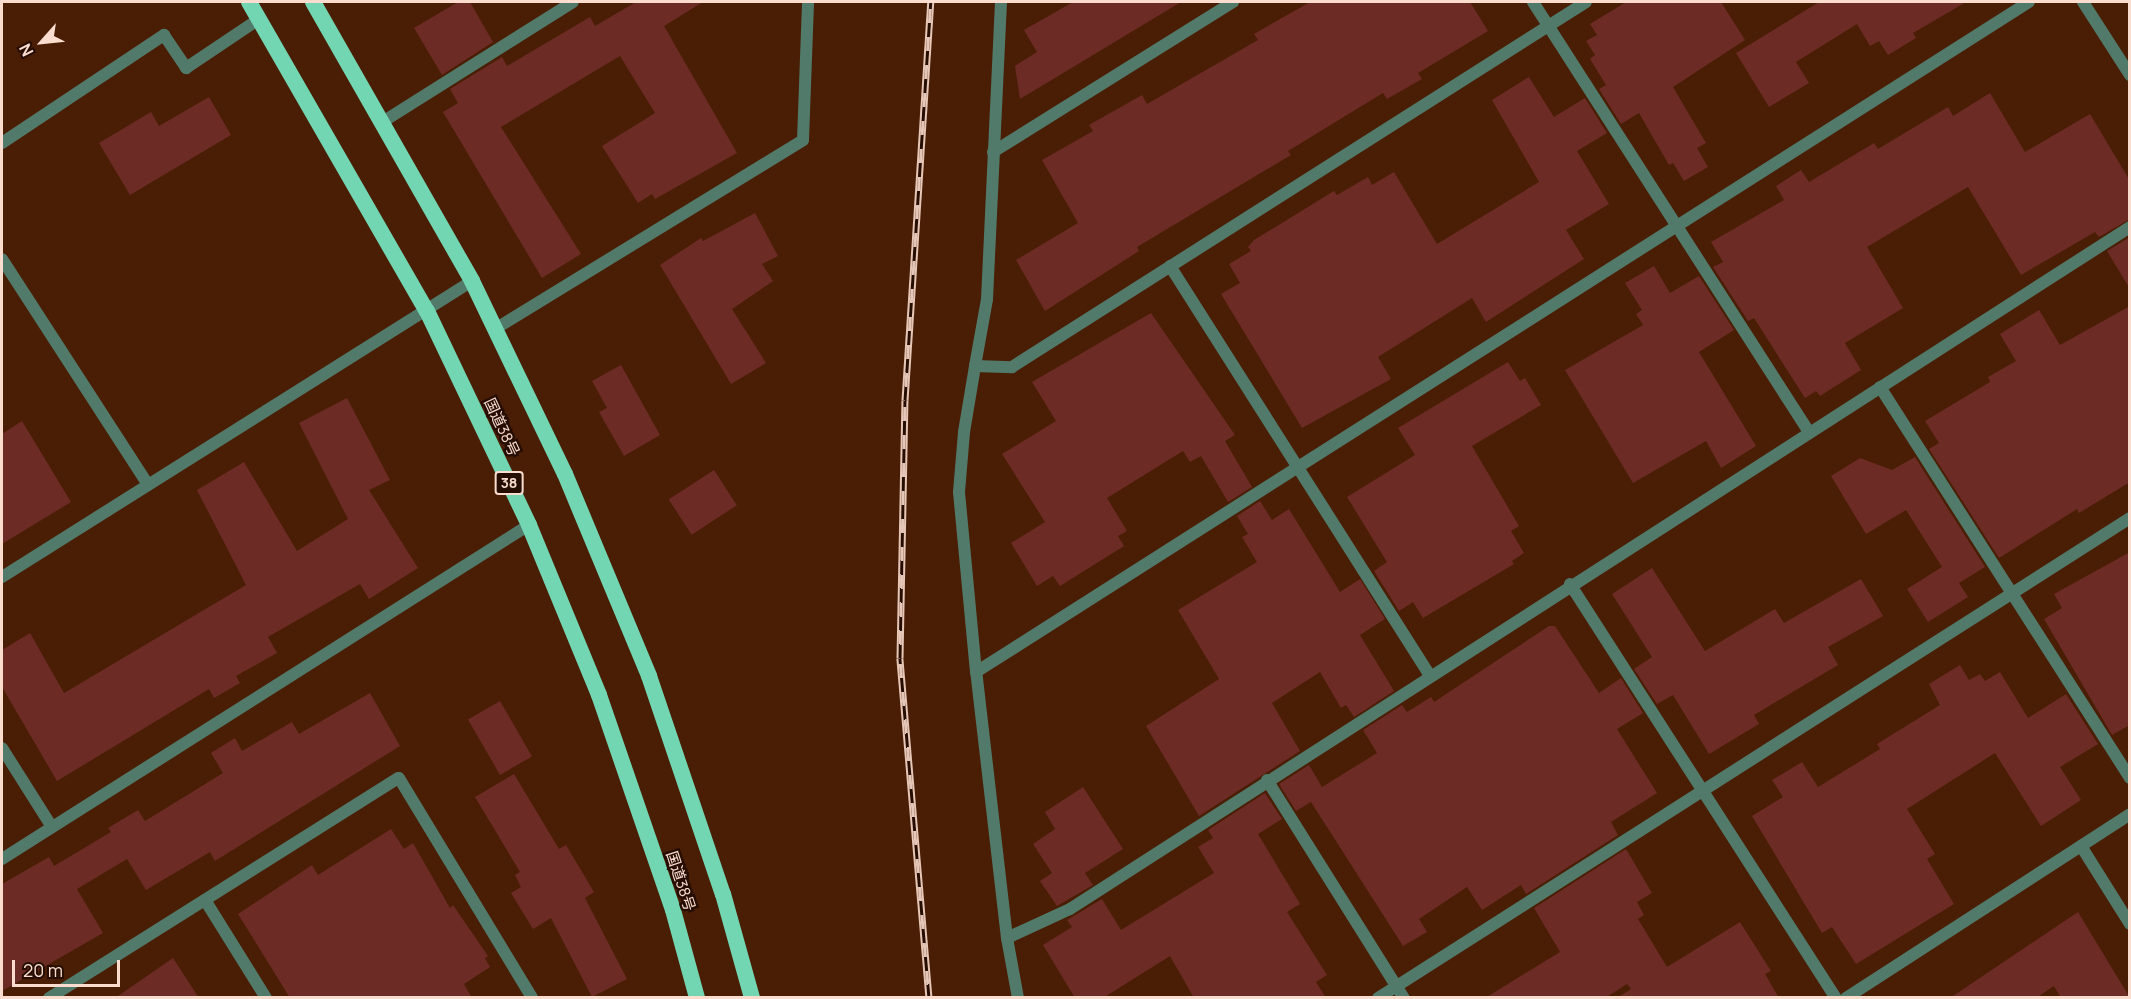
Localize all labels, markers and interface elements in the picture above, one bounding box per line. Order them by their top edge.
north arrow [12,12,72,72]
text: N [14,40,38,60]
street label: 国道38号 [481,395,523,459]
road number: 38 [494,472,524,494]
street label: 国道38号 [663,849,699,913]
scale bar [15,948,123,986]
text: 20 m [23,958,63,982]

